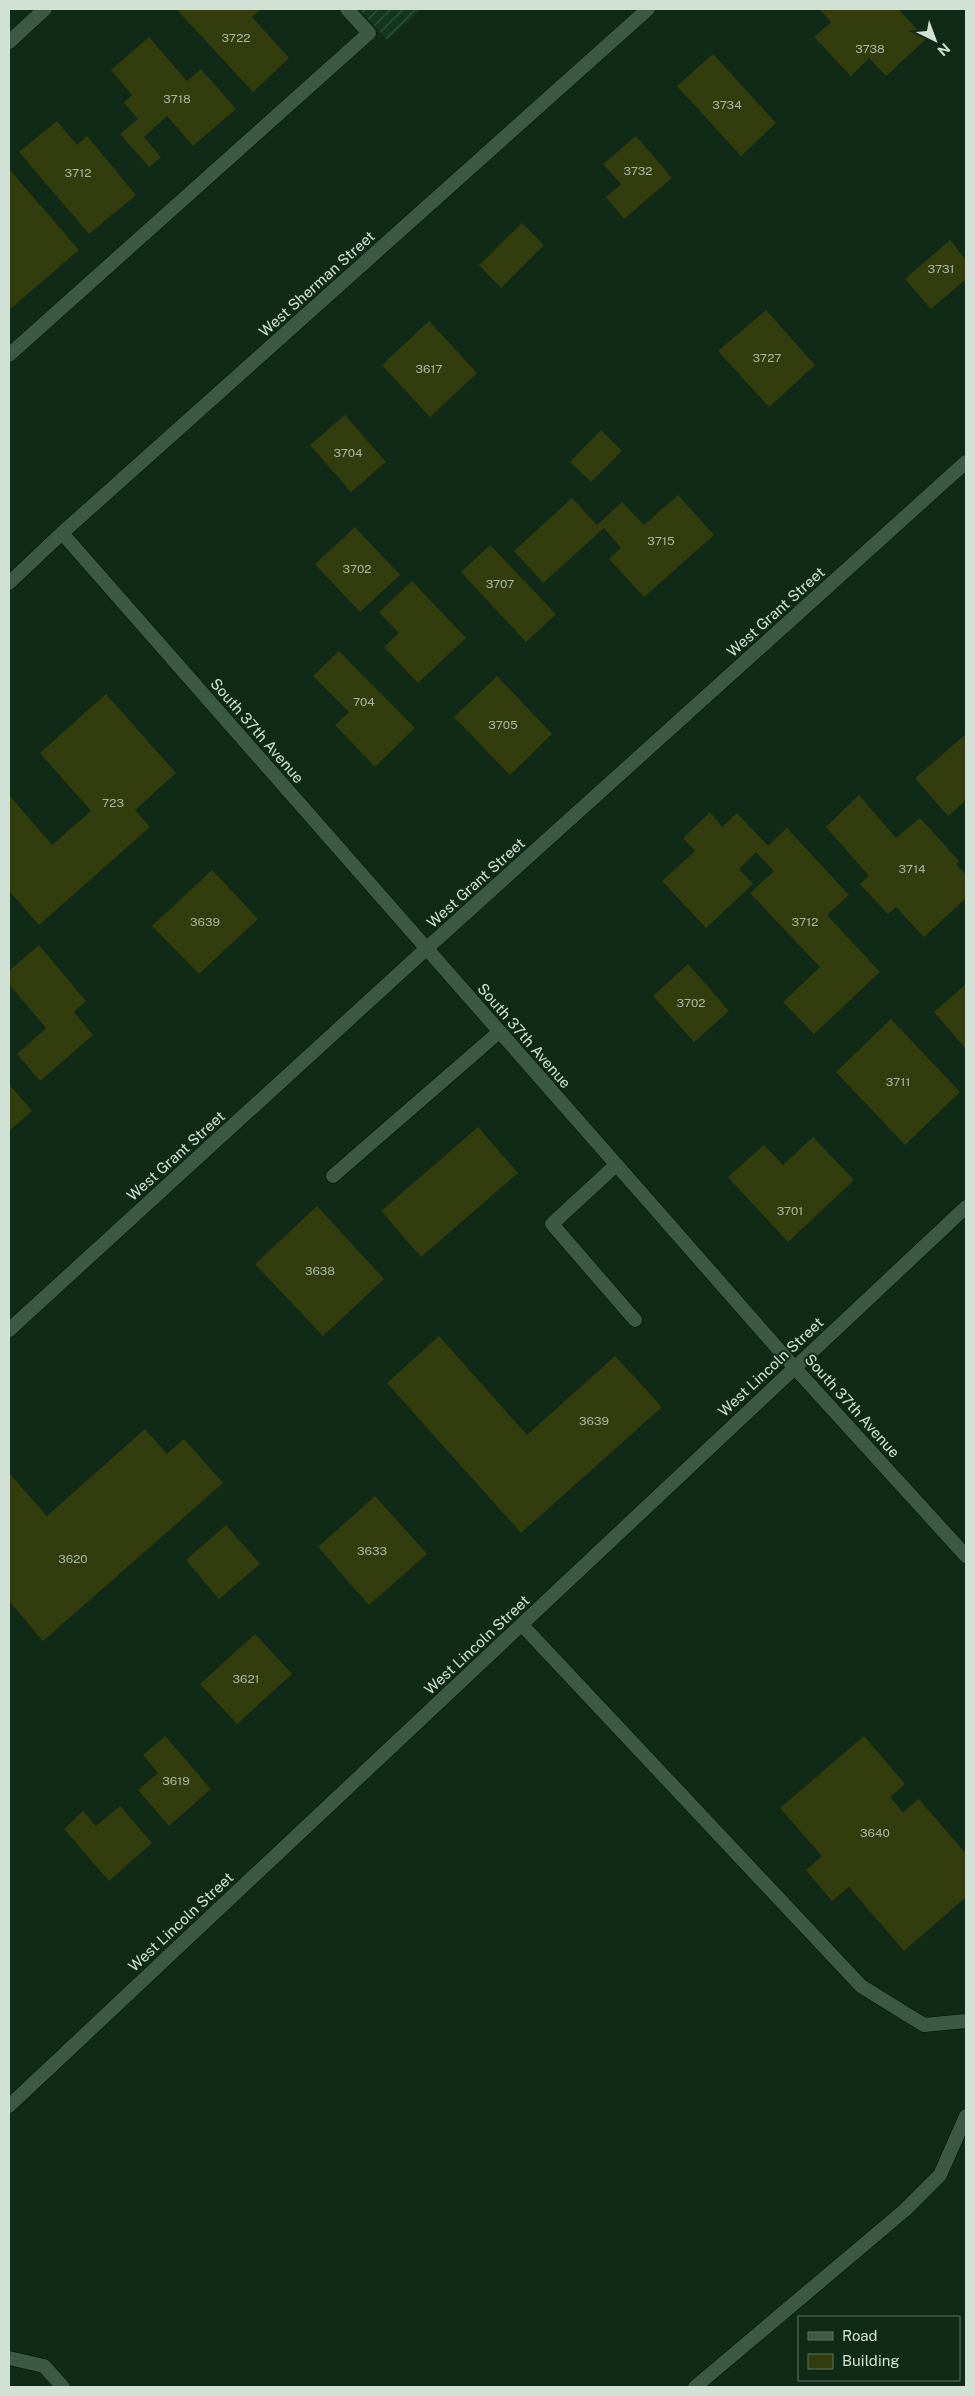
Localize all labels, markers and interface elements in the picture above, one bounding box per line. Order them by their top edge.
north arrow [910,15,960,65]
house number: 3722 [222,31,250,45]
text: N [934,40,953,59]
house number: 3738 [855,42,885,56]
house number: 3718 [163,92,191,106]
house number: 3734 [712,98,742,112]
house number: 3732 [623,164,653,178]
house number: 3712 [65,166,91,180]
street label: West Sherman Street [255,227,378,340]
house number: 3731 [928,262,954,276]
house number: 3727 [753,351,781,365]
house number: 3617 [415,362,443,376]
house number: 3704 [333,446,363,460]
house number: 3715 [647,534,675,548]
house number: 3702 [343,562,371,576]
street label: West Grant Street [723,563,828,660]
house number: 3707 [486,577,514,591]
street label: South 37th Avenue [207,675,307,787]
house number: 704 [353,695,375,709]
house number: 3705 [488,718,518,732]
house number: 723 [102,796,124,810]
street label: West Grant Street [423,834,528,931]
house number: 3714 [898,862,926,876]
house number: 3639 [190,915,220,929]
house number: 3712 [792,915,818,929]
street label: South 37th Avenue [474,980,574,1092]
house number: 3702 [677,996,705,1010]
house number: 3711 [886,1075,910,1089]
street label: West Grant Street [123,1107,228,1204]
house number: 3701 [777,1204,803,1218]
house number: 3638 [305,1264,335,1278]
street label: West Lincoln Street [715,1314,827,1420]
street label: South 37th Avenue [802,1350,903,1461]
house number: 3639 [579,1414,609,1428]
house number: 3633 [357,1544,387,1558]
house number: 3620 [58,1552,88,1566]
street label: West Lincoln Street [421,1592,533,1698]
house number: 3621 [233,1672,260,1686]
house number: 3619 [162,1774,190,1788]
house number: 3640 [860,1826,890,1840]
street label: West Lincoln Street [125,1869,237,1975]
legend [798,2316,960,2381]
text: Road [842,2327,878,2344]
text: Building [842,2352,900,2369]

